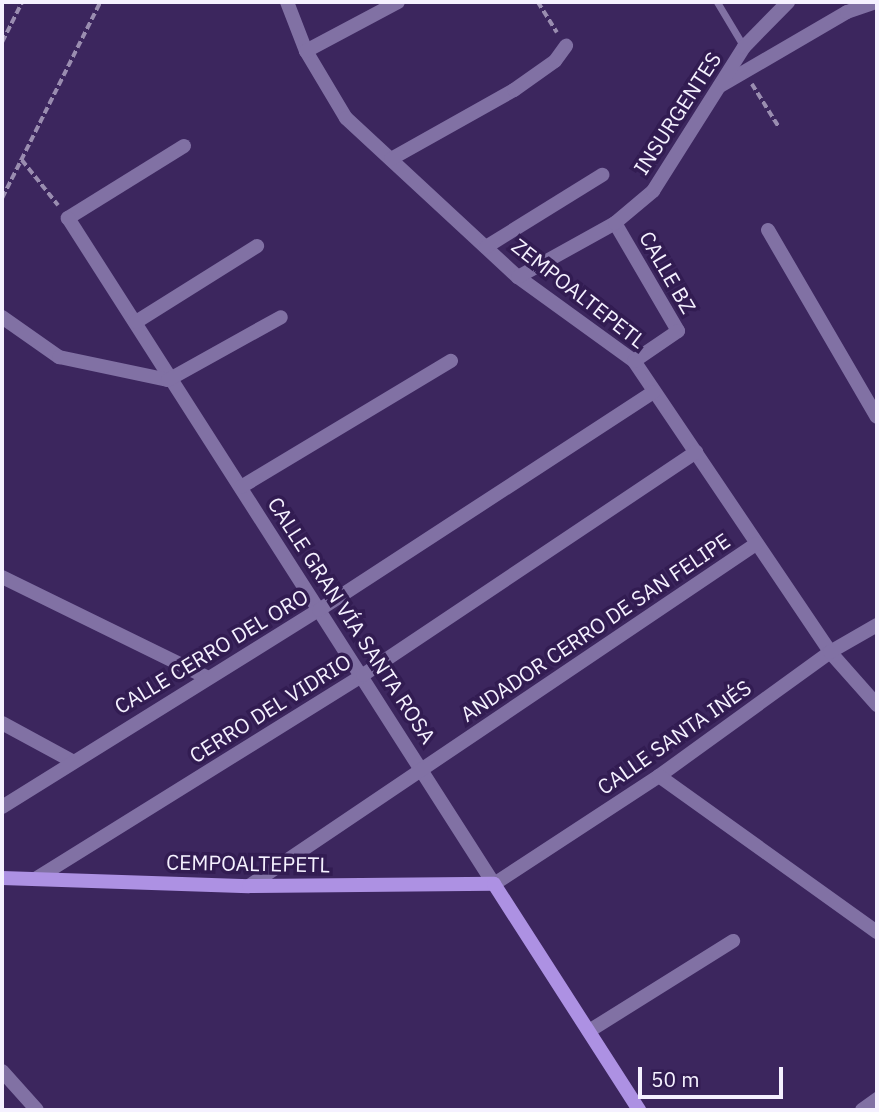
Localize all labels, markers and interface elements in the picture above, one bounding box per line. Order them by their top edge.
street label: INSURGENTES [628,47,726,179]
street label: CALLE BZ [634,226,702,318]
street label: ZEMPOALTEPETL [507,233,651,353]
street label: CALLE GRAN VÍA SANTA ROSA [263,492,441,748]
street label: ANDADOR CERRO DE SAN FELIPE [456,527,734,727]
street label: CALLE CERRO DEL ORO [110,583,312,719]
street label: CERRO DEL VIDRIO [185,648,355,768]
street label: CALLE SANTA INÉS [592,674,756,800]
street label: CEMPOALTEPETL [166,849,330,877]
scale bar [641,1052,786,1096]
text: 50 m [651,1065,700,1093]

